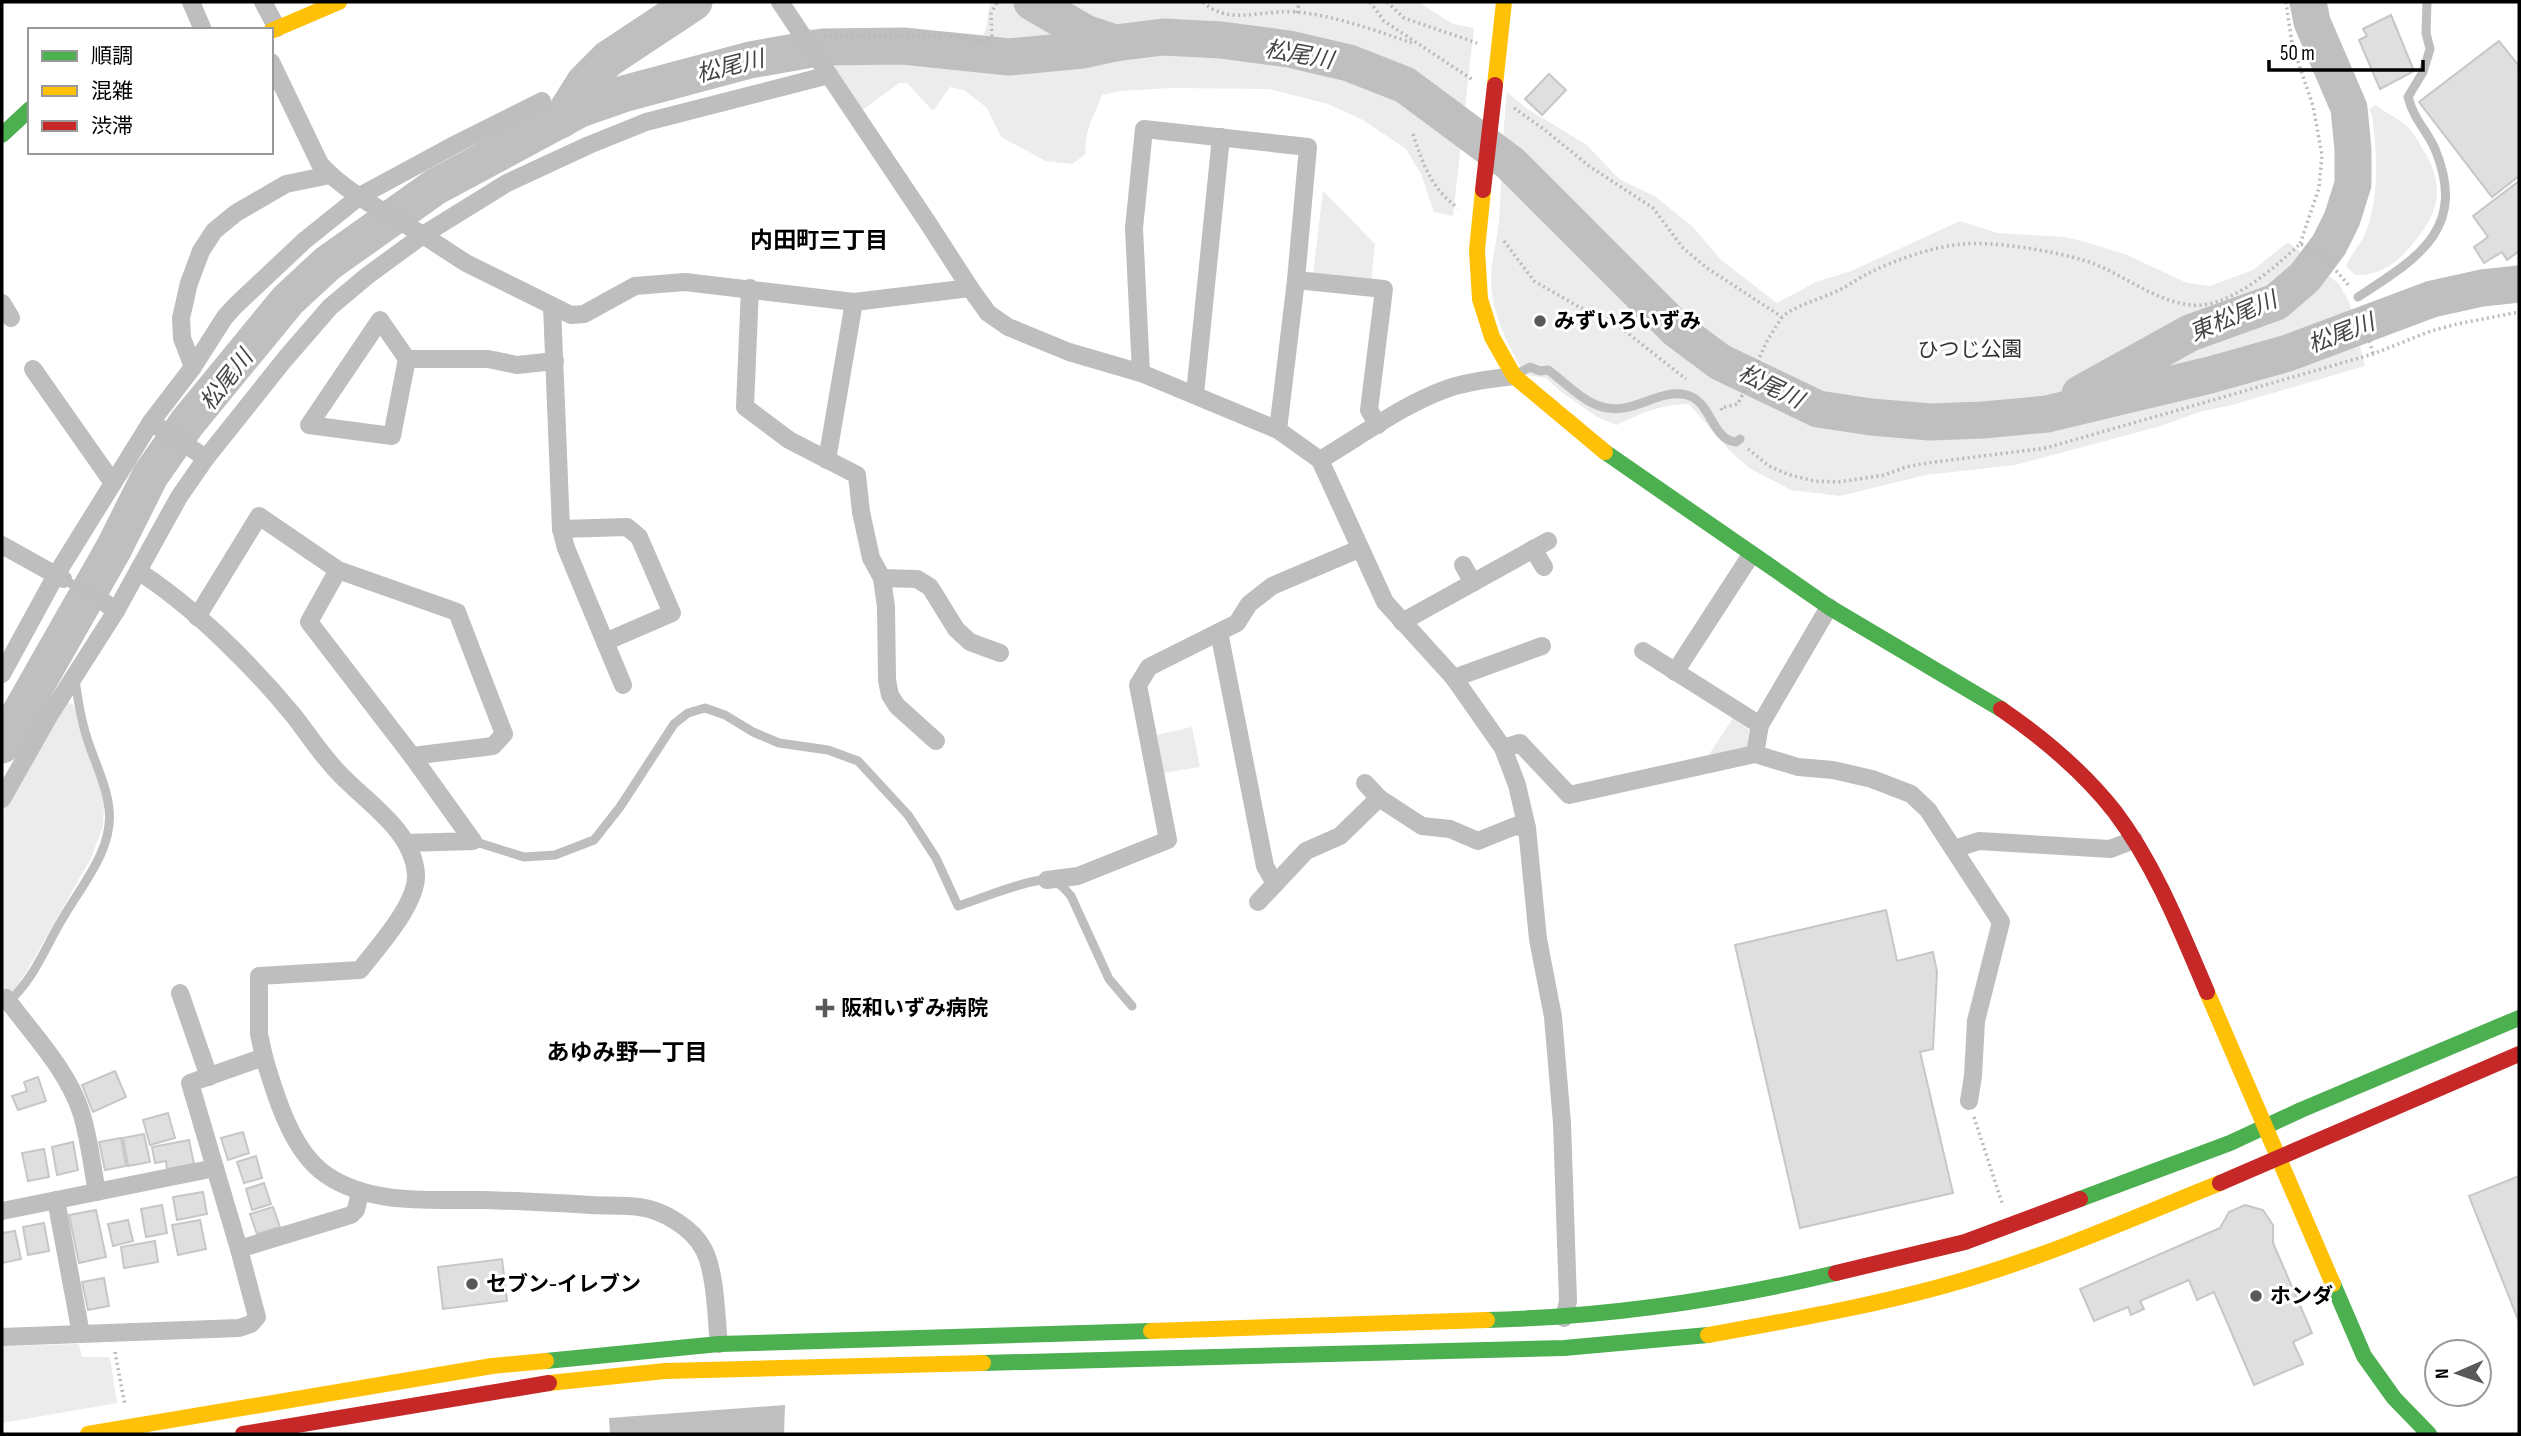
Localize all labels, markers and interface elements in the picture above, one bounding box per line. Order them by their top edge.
legend [28,28,273,154]
scale bar [2269,28,2423,72]
water label: 松尾川 [1262,35,1338,75]
text: 50 m [2280,41,2315,66]
text: 順調 [91,44,133,69]
water label: 松尾川 [693,44,770,89]
text: 混雑 [91,79,133,104]
text: 渋滞 [91,114,133,139]
district label: 内田町三丁目 [750,227,888,255]
water label: 東松尾川 [2186,285,2284,348]
water label: 松尾川 [2304,307,2381,359]
place label: みずいろいずみ [1554,309,1701,334]
marker: みずいろいずみ [1532,313,1548,329]
park label: ひつじ公園 [1918,337,2023,362]
water label: 松尾川 [195,342,261,416]
water label: 松尾川 [1733,359,1810,416]
place label: 阪和いずみ病院 [841,996,988,1021]
marker: 阪和いずみ病院 [815,998,835,1018]
district label: あゆみ野一丁目 [547,1039,708,1067]
place label: セブン-イレブン [486,1272,641,1297]
marker: セブン-イレブン [464,1276,480,1292]
place label: ホンダ [2270,1284,2333,1309]
marker: ホンダ [2248,1288,2264,1304]
north arrow [2423,1338,2493,1408]
text: N [2431,1368,2454,1379]

